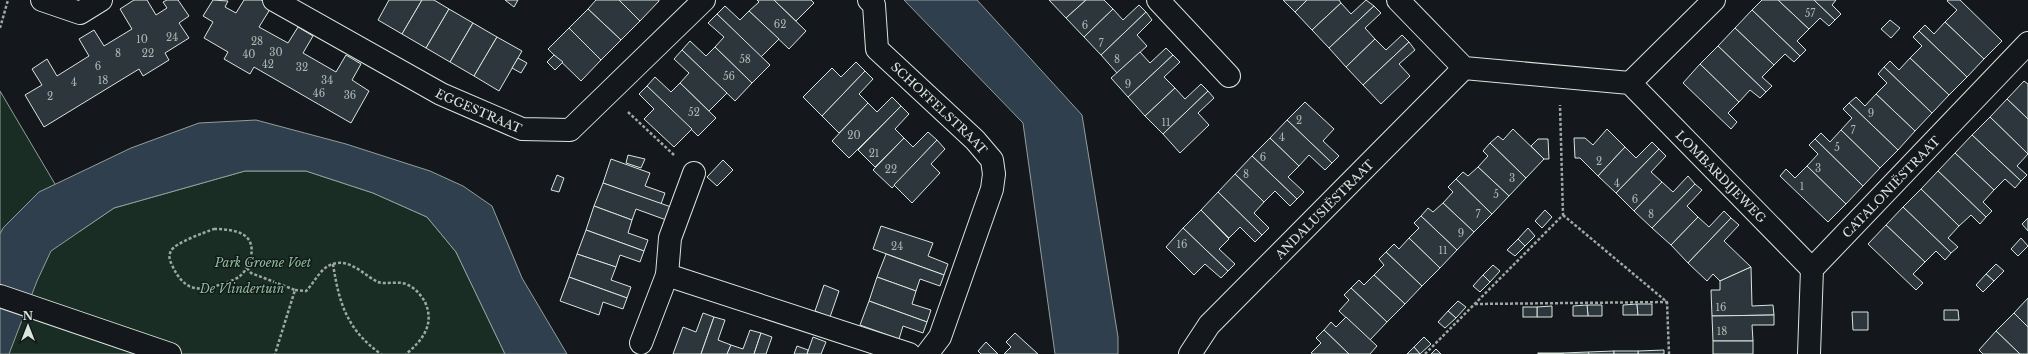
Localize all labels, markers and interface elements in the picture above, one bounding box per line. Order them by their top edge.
house number: 57 [1805,7,1816,20]
house number: 62 [774,18,786,31]
house number: 6 [1082,19,1088,32]
house number: 24 [166,31,178,44]
house number: 10 [136,33,148,46]
house number: 28 [251,35,263,48]
house number: 7 [1098,37,1104,50]
house number: 30 [269,46,283,59]
house number: 8 [115,47,121,60]
house number: 22 [142,47,154,60]
house number: 40 [243,48,256,61]
house number: 58 [739,53,751,66]
house number: 8 [1114,53,1120,66]
house number: 42 [262,58,274,71]
street label: SCHOFFELSTRAAT [888,59,991,157]
house number: 6 [95,60,101,73]
house number: 32 [296,61,308,74]
house number: 56 [723,70,735,83]
house number: 18 [98,74,108,87]
house number: 34 [321,74,333,87]
house number: 4 [71,76,77,89]
house number: 9 [1125,78,1131,91]
street label: EGGESTRAAT [433,85,525,136]
house number: 46 [313,87,325,100]
house number: 36 [344,89,356,102]
house number: 2 [47,90,53,103]
house number: 52 [688,106,700,119]
house number: 9 [1868,107,1874,120]
house number: 2 [1296,114,1302,127]
house number: 11 [1162,116,1170,129]
house number: 7 [1850,124,1856,137]
street label: LOMBARDIJEWEG [1673,127,1770,226]
house number: 20 [847,129,861,142]
house number: 4 [1279,131,1285,144]
street label: CATALONIËSTRAAT [1839,133,1943,240]
house number: 5 [1834,141,1840,154]
house number: 21 [869,147,879,160]
house number: 6 [1260,151,1266,164]
house number: 2 [1596,155,1602,168]
street label: ANDALUSIËSTRAAT [1271,156,1377,263]
house number: 3 [1815,162,1821,175]
house number: 22 [885,163,897,176]
house number: 8 [1243,168,1249,181]
house number: 3 [1509,172,1515,185]
house number: 4 [1614,177,1620,190]
house number: 1 [1800,180,1804,193]
house number: 5 [1493,188,1499,201]
house number: 6 [1632,193,1638,206]
house number: 7 [1475,208,1481,221]
house number: 8 [1648,208,1654,221]
house number: 9 [1458,227,1464,240]
house number: 16 [1177,238,1187,251]
house number: 24 [891,240,903,253]
house number: 11 [1439,244,1447,257]
park label: Park Groene Voet [214,255,312,270]
park label: De Vlindertuin [199,281,285,296]
house number: 16 [1716,301,1726,314]
north arrow [8,306,48,346]
text: N [23,309,34,323]
house number: 18 [1717,325,1727,338]

